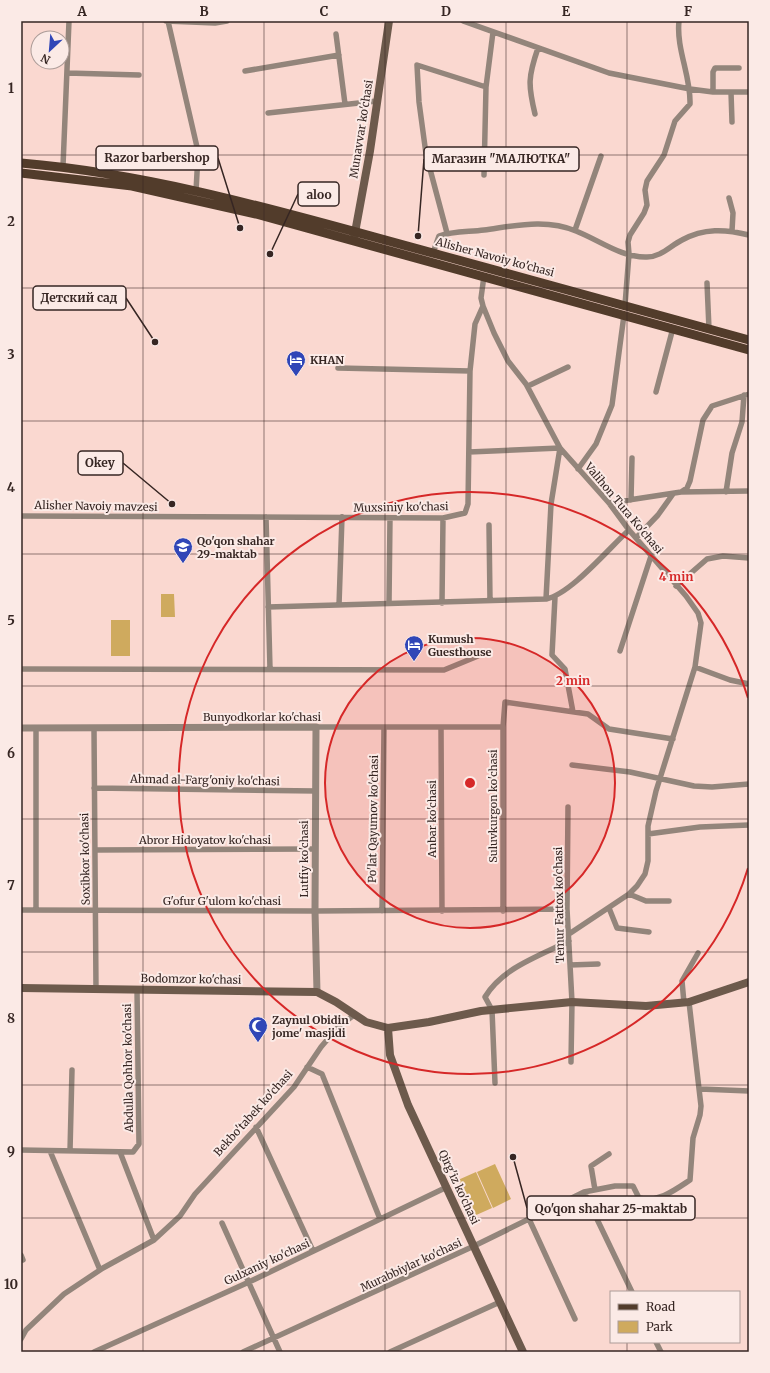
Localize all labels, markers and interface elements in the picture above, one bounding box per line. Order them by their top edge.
text: A [76,3,87,20]
text: B [199,3,209,20]
text: C [320,3,329,20]
text: D [441,3,451,20]
text: E [562,3,571,20]
text: F [684,3,692,20]
north arrow [30,30,70,70]
text: N [38,51,53,67]
street label: Munavvar ko'chasi [346,78,376,179]
text: 1 [8,80,14,97]
callout: Razor barbershop [96,146,218,170]
callout: Магазин "МАЛЮТКА" [424,147,579,171]
text: Razor barbershop [104,150,210,165]
text: Магазин "МАЛЮТКА" [432,151,570,166]
callout: aloo [298,182,339,206]
text: aloo [306,187,332,202]
text: 2 [7,213,15,230]
street label: Alisher Navoiy ko'chasi [433,234,556,280]
callout: Детский сад [33,286,126,310]
text: Детский сад [41,290,118,305]
text: 3 [7,346,15,363]
hotel icon: KHAN [285,349,307,377]
place label: KHAN [310,353,344,367]
callout: Okey [78,451,123,475]
text: Okey [85,455,116,470]
street label: Valihon Tura Ko'chasi [581,459,666,557]
text: 4 [7,479,16,496]
street label: Alisher Navoiy mavzesi [33,498,158,514]
street label: Muxsiniy ko'chasi [353,499,449,515]
place label: Qo'qon shahar 29-maktab [197,534,275,561]
school or university icon: Qo'qon shahar 29-maktab [172,536,194,564]
text: 4 min [659,569,693,584]
text: 5 [7,612,15,629]
place label: Kumush Guesthouse [428,632,492,659]
hotel icon: Kumush Guesthouse [403,634,425,662]
text: 2 min [556,673,590,688]
street label: Bunyodkorlar ko'chasi [203,710,321,724]
text: 6 [7,745,15,762]
street label: Suluvkurgon ko'chasi [486,749,500,863]
street label: Po'lat Qayumov ko'chasi [365,754,381,883]
street label: Ahmad al-Farg'oniy ko'chasi [129,772,280,788]
centre of rings [463,776,477,790]
street label: Anbar ko'chasi [425,780,439,859]
street label: Soxibkor ko'chasi [77,812,93,905]
street label: Lutfiy ko'chasi [297,820,311,898]
street label: Abror Hidoyatov ko'chasi [138,833,271,847]
street label: Temur Fattox ko'chasi [551,846,567,963]
text: 7 [7,877,15,894]
street label: G'ofur G'ulom ko'chasi [163,894,282,908]
street label: Bodomzor ko'chasi [141,971,242,987]
street label: Abdulla Qohhor ko'chasi [120,1003,136,1133]
text: 8 [7,1010,15,1027]
place label: Zaynul Obidin jome' masjidi [271,1013,349,1040]
mosque icon: Zaynul Obidin jome' masjidi [247,1015,269,1043]
street label: Bekbo'tabek ko'chasi [211,1067,296,1159]
text: 9 [7,1143,15,1160]
street label: Qirg'iz ko'chasi [436,1147,483,1227]
callout: Qo'qon shahar 25-maktab [527,1196,695,1220]
text: Qo'qon shahar 25-maktab [535,1201,687,1216]
street label: Murabbiylar ko'chasi [358,1235,464,1295]
street label: Gulxaniy ko'chasi [222,1236,312,1288]
text: 10 [4,1276,18,1293]
legend [610,1291,740,1343]
text: Road [646,1299,675,1314]
text: Park [646,1319,673,1334]

